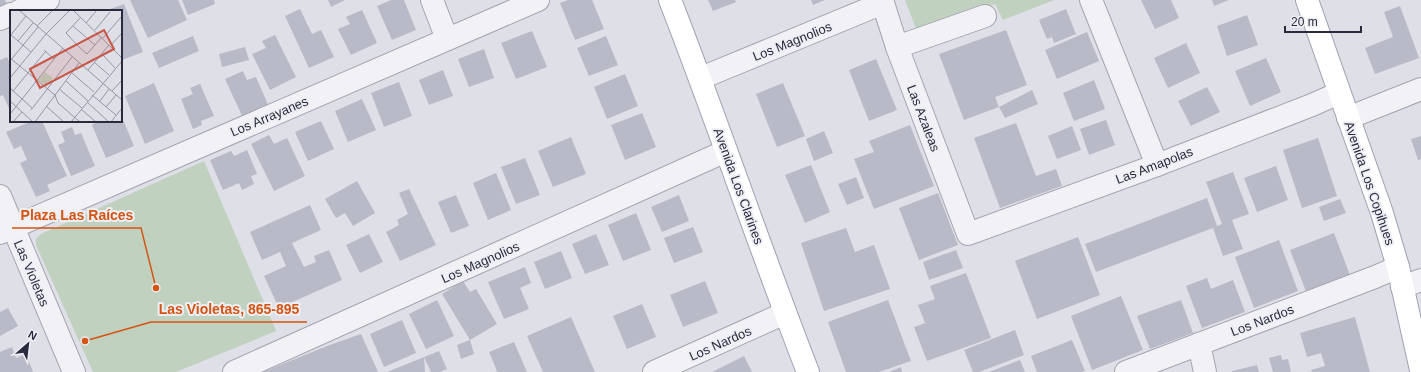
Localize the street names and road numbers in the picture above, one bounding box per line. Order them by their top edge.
street label: Los Magnolios [751,19,834,64]
street label: Las Azaleas [904,83,943,154]
street label: Los Arrayanes [228,93,311,140]
street label: Avenida Los Copihues [1341,119,1398,247]
street label: Avenida Los Clarines [711,126,767,247]
street label: Las Amapolas [1113,144,1195,187]
street label: Las Violetas [11,238,52,309]
street label: Los Magnolios [439,238,522,286]
street label: Los Nardos [1228,301,1296,339]
street label: Los Nardos [687,323,754,364]

